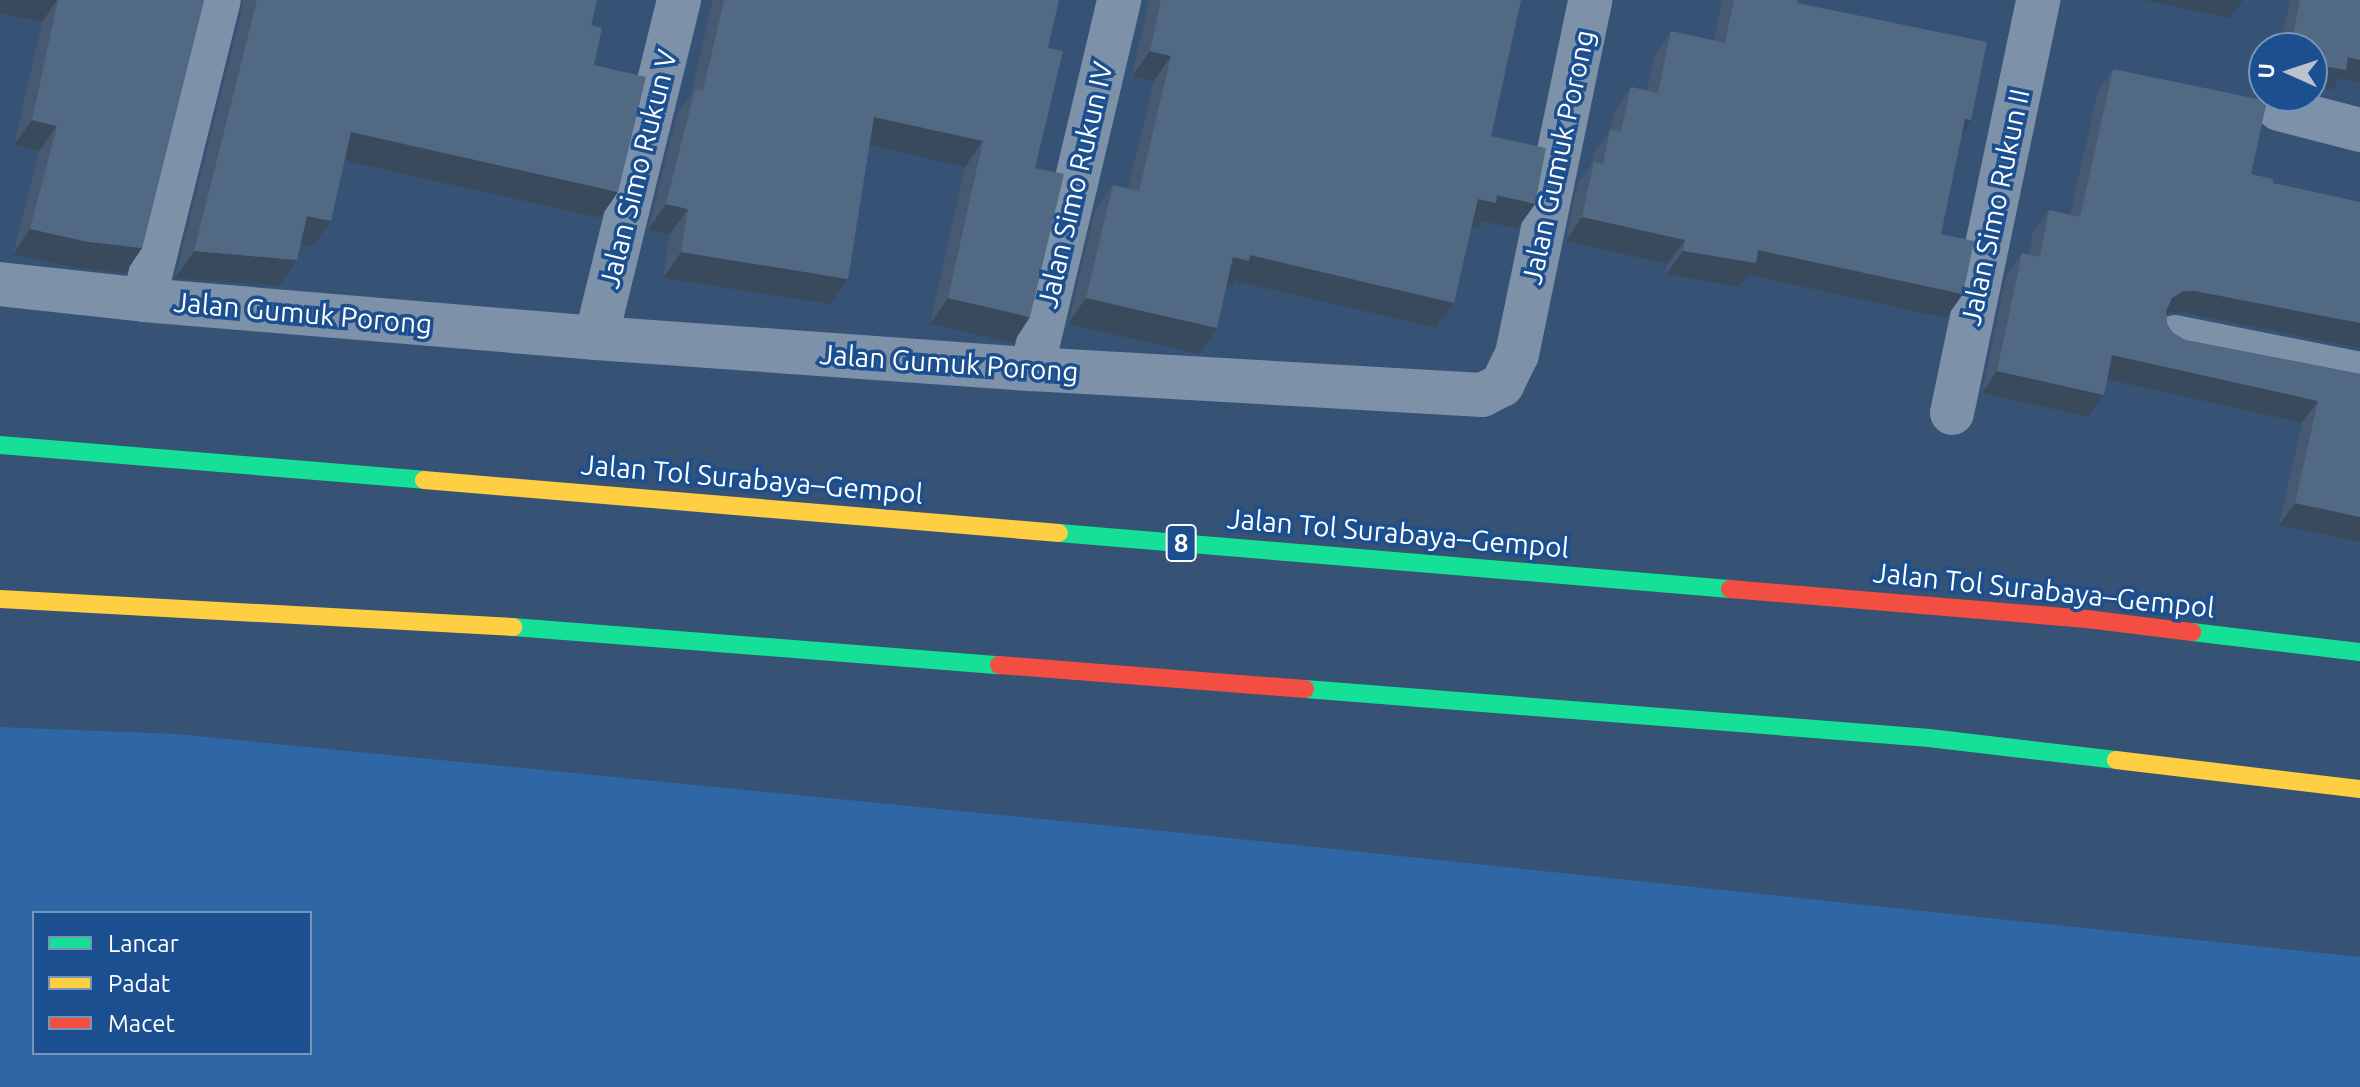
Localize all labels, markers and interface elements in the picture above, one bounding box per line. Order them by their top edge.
street label: Jalan Gumuk Porong [1515,27,1601,287]
north arrow [2248,32,2328,112]
street label: Jalan Simo Rukun V [592,46,684,292]
street label: Jalan Simo Rukun IV [1030,59,1120,311]
text: U [2253,62,2278,79]
street label: Jalan Simo Rukun II [1954,86,2036,328]
street label: Jalan Gumuk Porong [172,285,434,341]
street label: Jalan Gumuk Porong [818,337,1080,389]
street label: Jalan Tol Surabaya–Gempol [580,447,924,511]
street label: Jalan Tol Surabaya–Gempol [1226,501,1570,565]
road number: 8 [1165,521,1197,565]
street label: Jalan Tol Surabaya–Gempol [1872,555,2216,625]
legend [32,911,312,1055]
text: Lancar [108,930,179,957]
text: Padat [108,970,170,997]
text: Macet [108,1010,175,1037]

